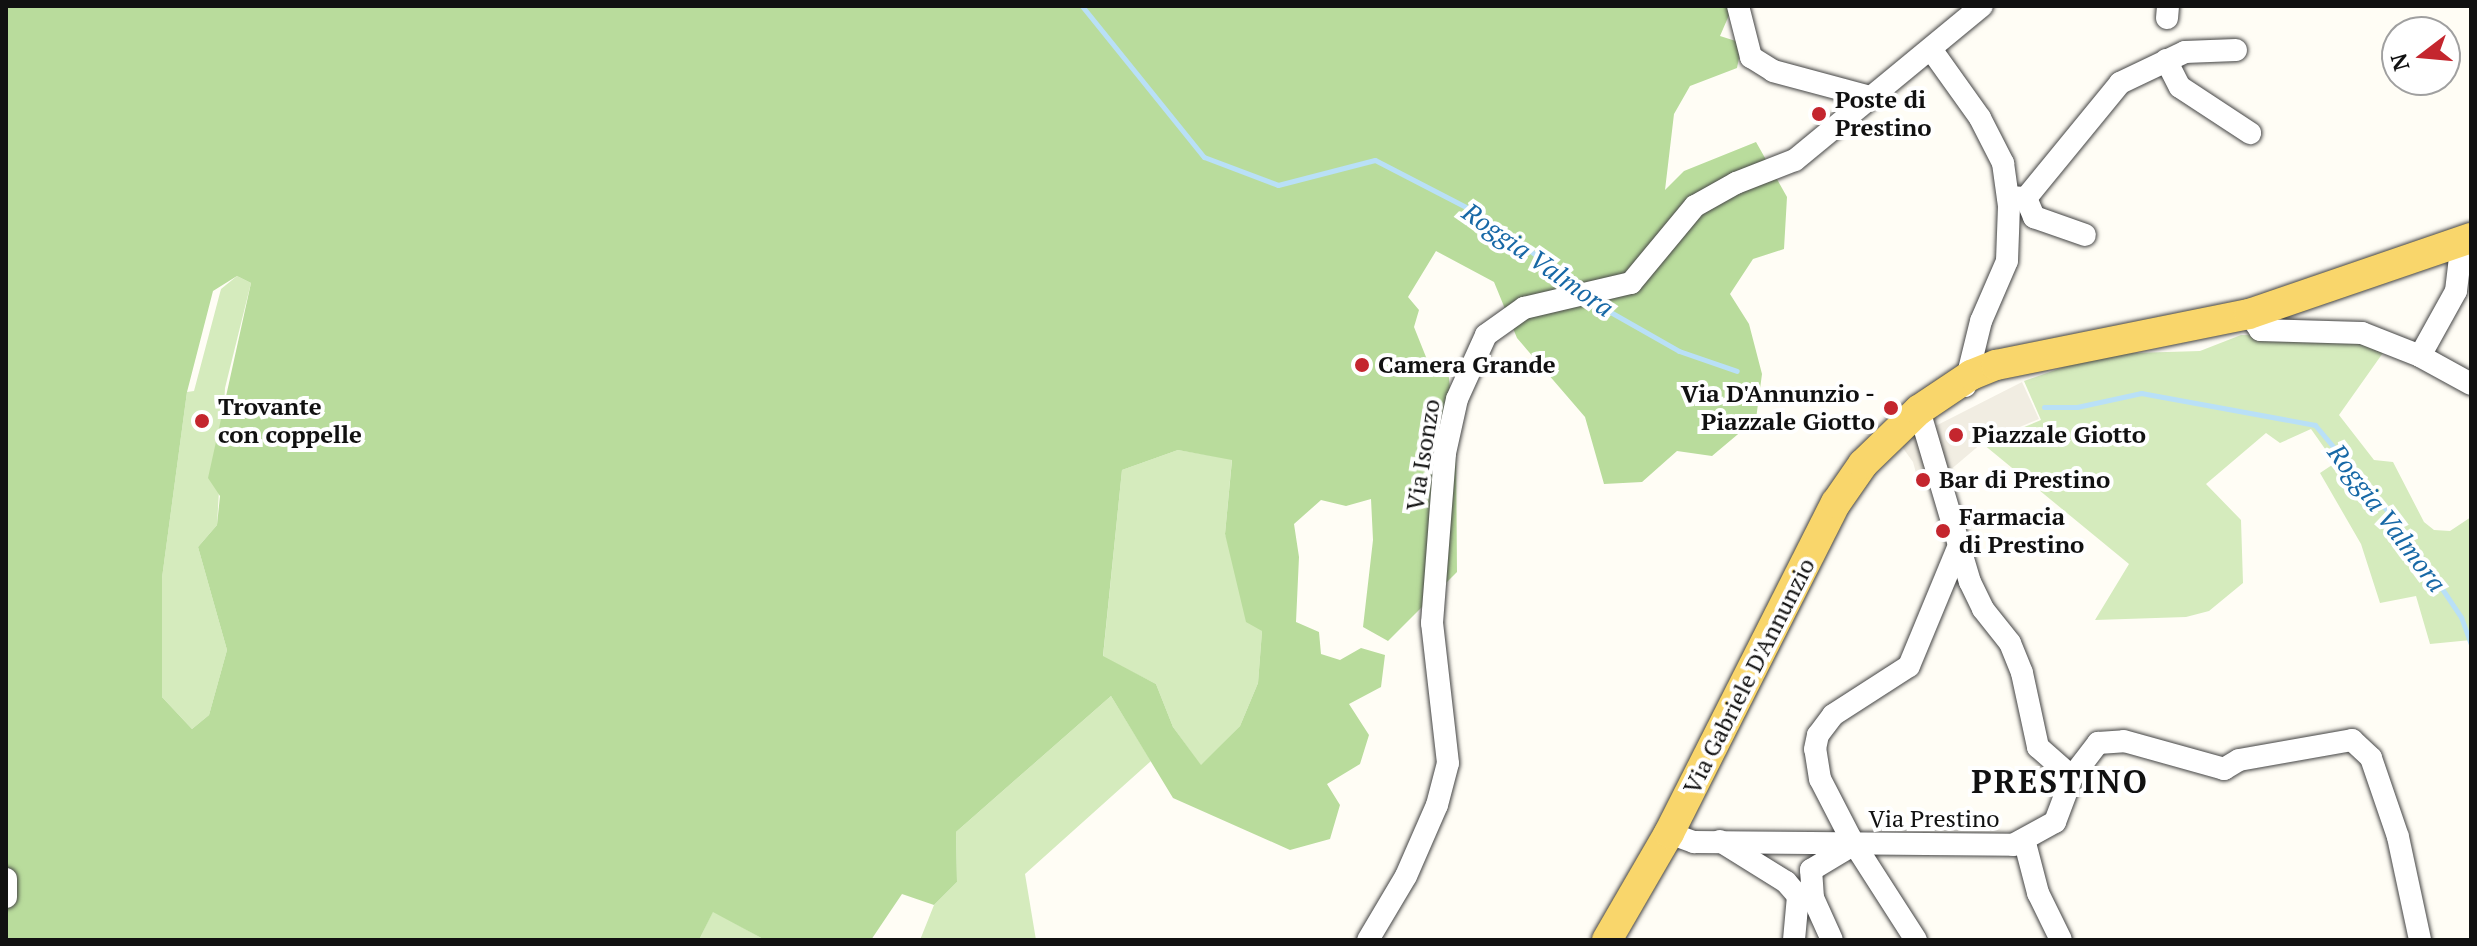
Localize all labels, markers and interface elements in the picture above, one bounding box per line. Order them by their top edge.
north arrow [2381,16,2461,96]
text: N [2383,50,2416,74]
place label: Poste di Prestino [1835,86,1932,142]
marker: Poste di Prestino [1810,105,1828,123]
water label: Roggia Valmora [1456,196,1620,324]
place label: Camera Grande [1378,351,1556,379]
marker: Camera Grande [1353,356,1371,374]
place label: Via D'Annunzio - Piazzale Giotto [1680,380,1875,436]
place label: Trovante con coppelle [218,393,362,449]
street label: Via Isonzo [1400,397,1446,513]
marker: Via D'Annunzio - Piazzale Giotto [1882,399,1900,417]
marker: Trovante con coppelle [193,412,211,430]
place label: Piazzale Giotto [1972,421,2146,449]
marker: Piazzale Giotto [1947,426,1965,444]
water label: Roggia Valmora [2321,438,2453,598]
place label: Bar di Prestino [1939,466,2110,494]
marker: Bar di Prestino [1914,471,1932,489]
place label: Farmacia di Prestino [1959,503,2084,559]
marker: Farmacia di Prestino [1934,522,1952,540]
street label: Via Gabriele D'Annunzio [1677,553,1821,799]
district label: PRESTINO [1971,762,2149,800]
street label: Via Prestino [1868,805,2000,833]

